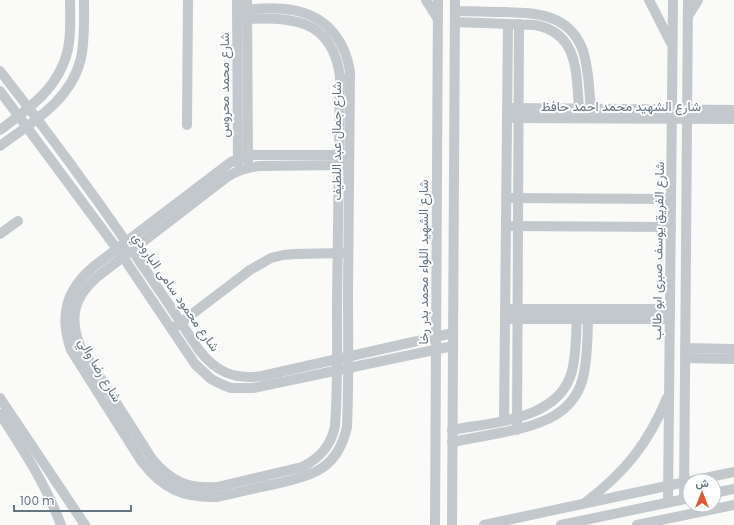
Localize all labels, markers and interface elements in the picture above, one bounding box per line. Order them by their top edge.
street label: شارع محمد محروس [215,32,234,138]
street label: شارع جمال عبد اللطيف [327,81,346,201]
street label: شارع الشهيد محمد احمد حافظ [541,97,701,116]
street label: شارع الفريق يوسف صبرى ابو طالب [647,162,669,340]
street label: شارع الشهيد اللواء محمد بدر رخا [414,179,433,345]
street label: شارع محمود سامى البارودي [127,229,224,356]
street label: شارع رضا والي [73,334,127,406]
north arrow [682,473,722,513]
text: ش [695,475,709,491]
scale bar [14,487,131,513]
text: 100 m [20,492,54,509]

